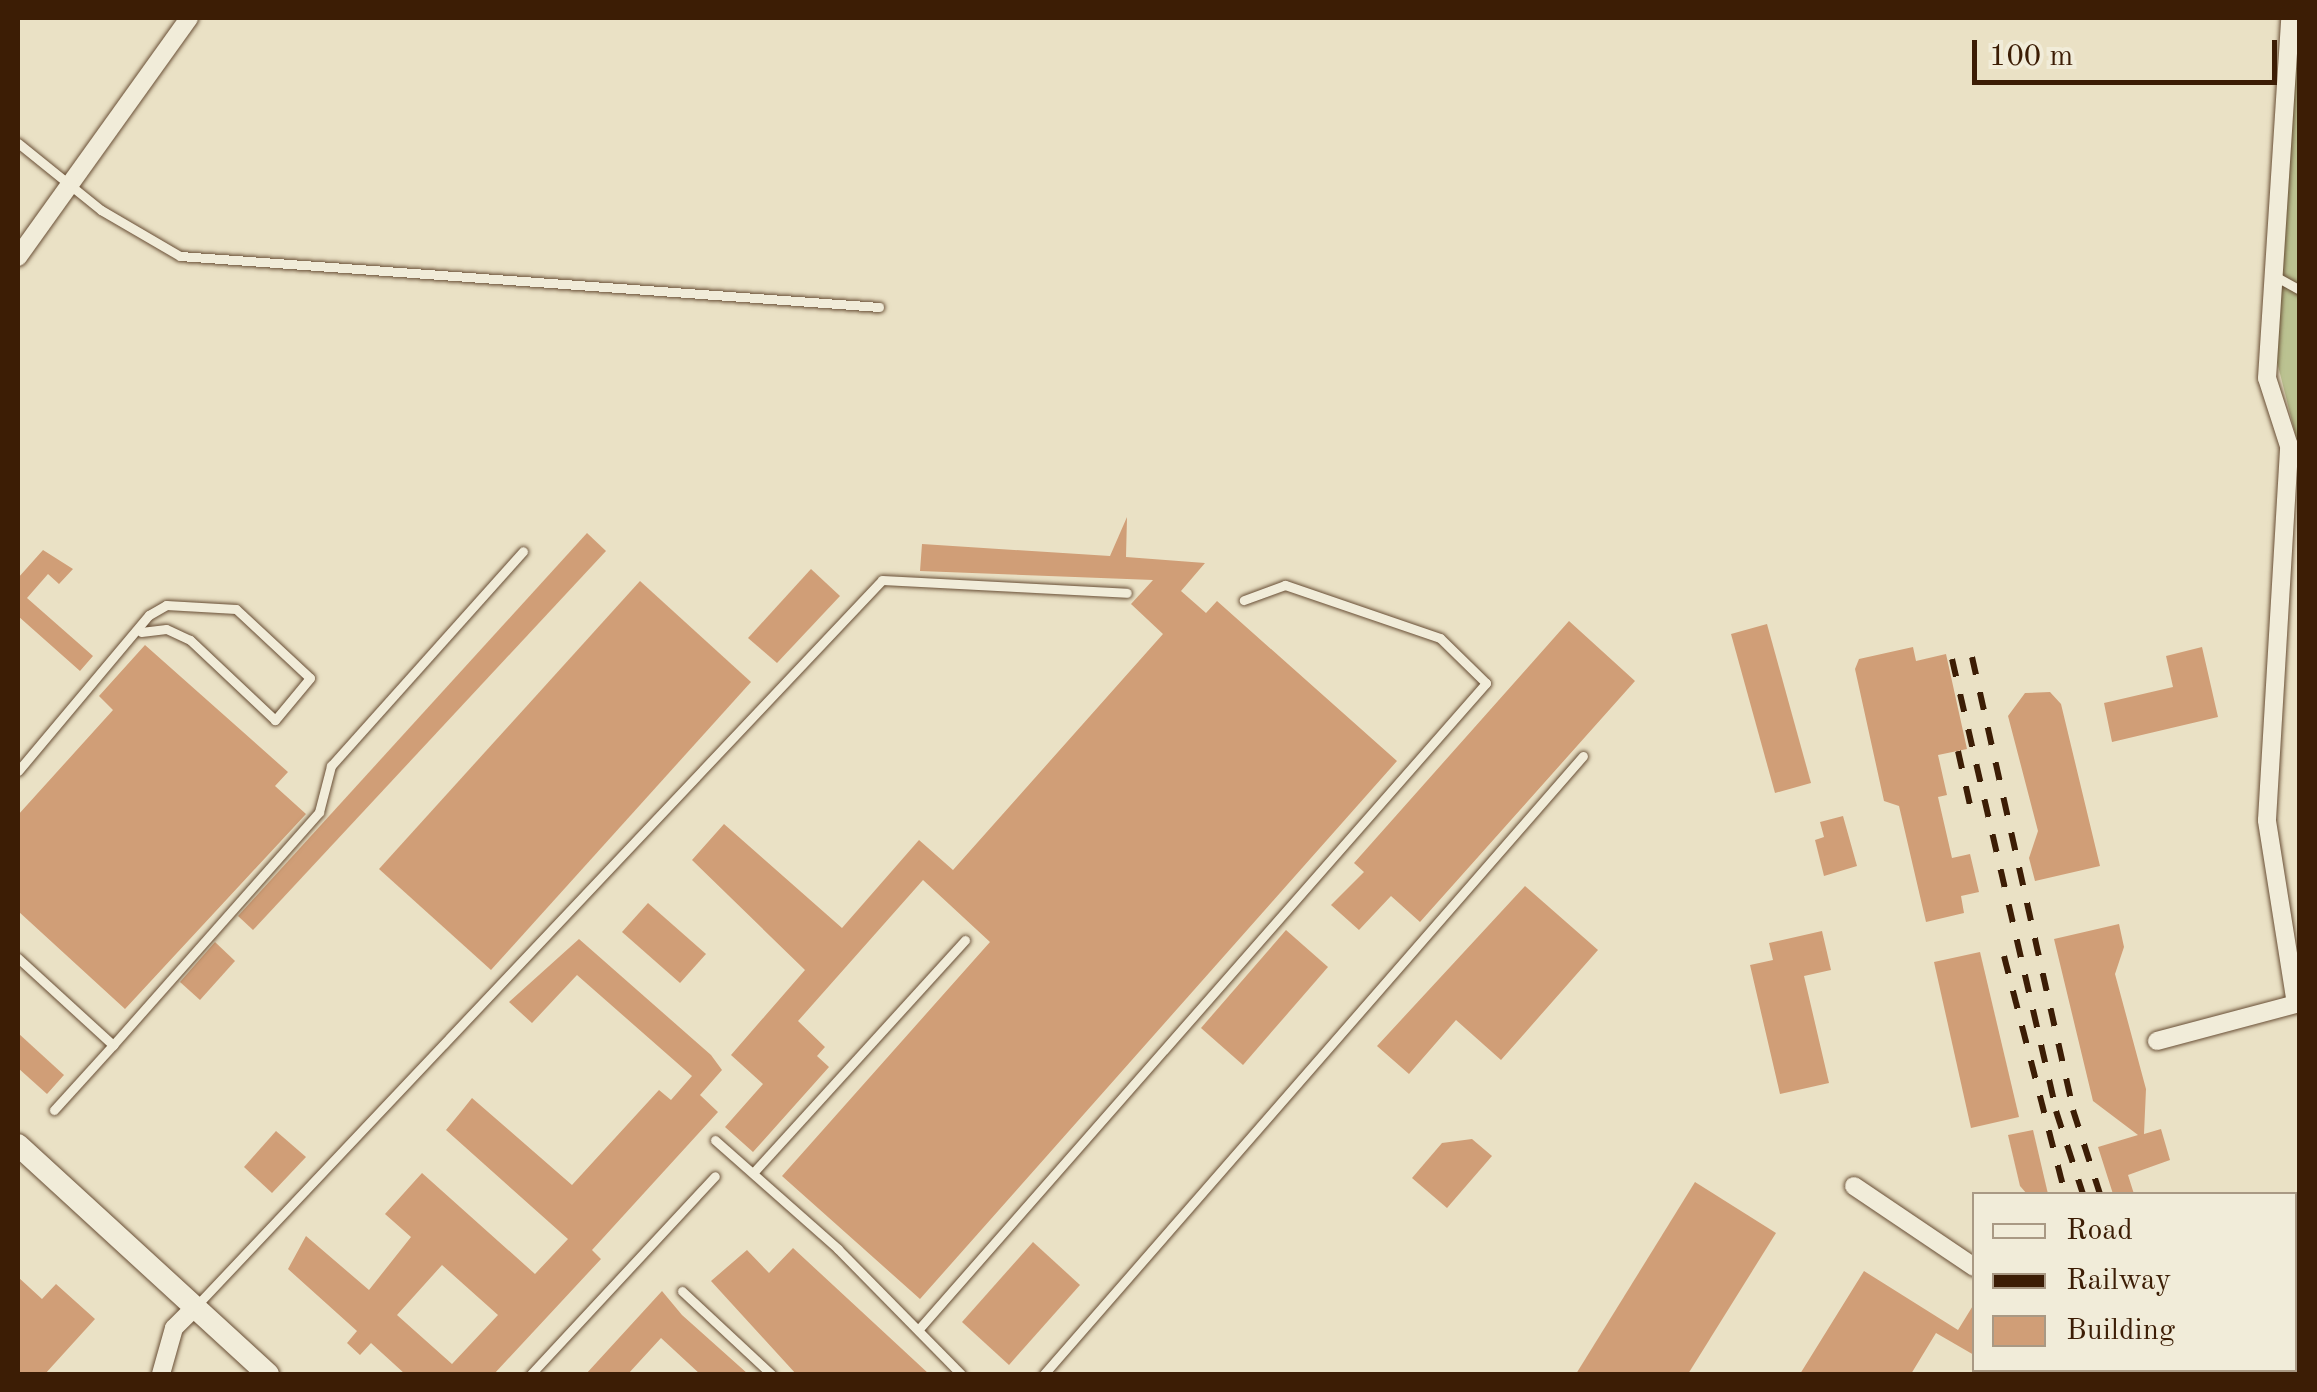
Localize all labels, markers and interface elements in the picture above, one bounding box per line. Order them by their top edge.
scale bar [1977,20,2282,82]
text: 100 m [1989,42,2073,72]
legend [1972,1192,2297,1372]
text: Road [2066,1216,2133,1246]
text: Railway [2066,1266,2171,1296]
text: Building [2066,1316,2175,1346]

